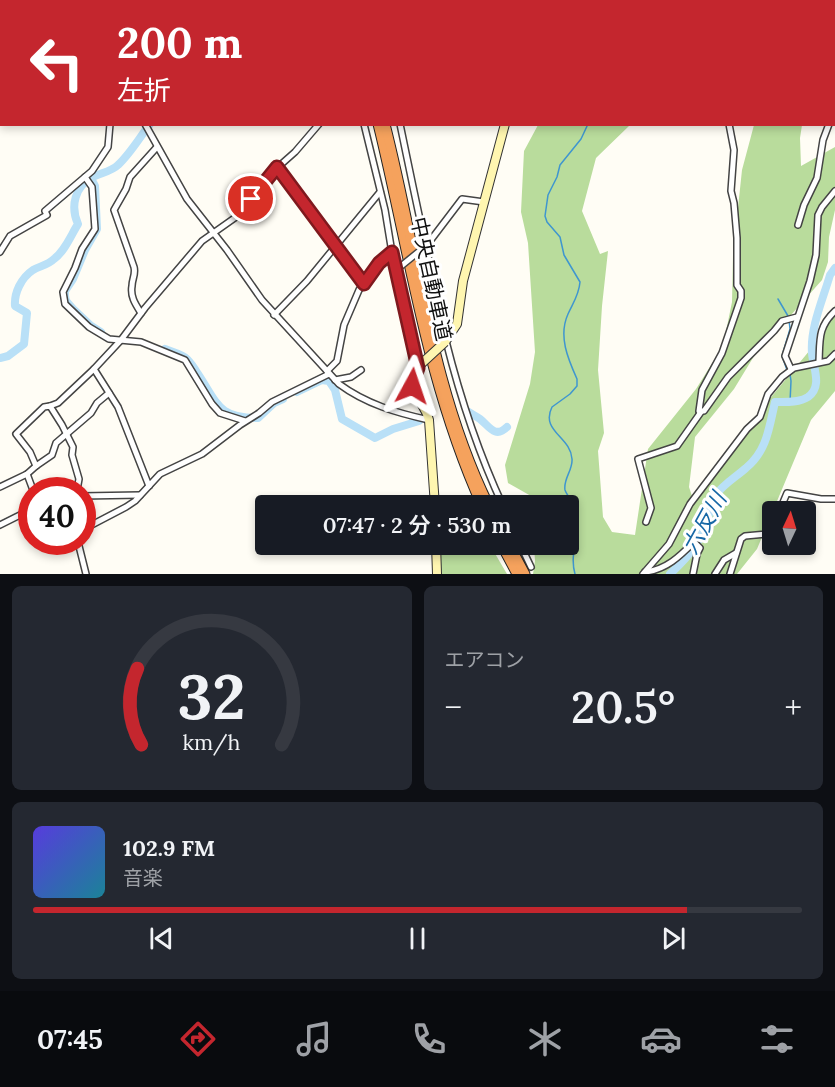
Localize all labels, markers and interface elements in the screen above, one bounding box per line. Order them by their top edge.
text: 200 m [117,16,243,70]
icon: left [18,24,96,102]
text: 左折 [117,73,171,107]
pin [225,173,276,224]
icon: arrive [234,182,267,215]
street label: 中央自動車道 [405,214,458,343]
position arrow [380,354,444,418]
speed limit sign: 40 [18,477,96,555]
water label: 六反川 [676,486,733,559]
north arrow [762,501,816,555]
map controls [762,501,816,555]
text: 07:47 · 2 分 · 530 m [323,511,511,539]
text: エアコン [445,647,525,672]
text: 32 [178,656,246,736]
text: 20.5° [571,678,675,735]
text: − [445,686,462,728]
text: + [785,686,802,728]
text: km/h [183,728,241,756]
text: 102.9 FM [123,834,215,862]
text: 音楽 [123,865,163,890]
icon: previous [145,922,178,955]
icon: pause [401,922,434,955]
icon: next [657,922,690,955]
icon: directions [177,1018,219,1060]
icon: music [293,1018,335,1060]
icon: phone [408,1018,450,1060]
icon: climate [524,1018,566,1060]
icon: car [640,1018,682,1060]
icon: filters [756,1018,798,1060]
text: 07:45 [37,1022,103,1056]

